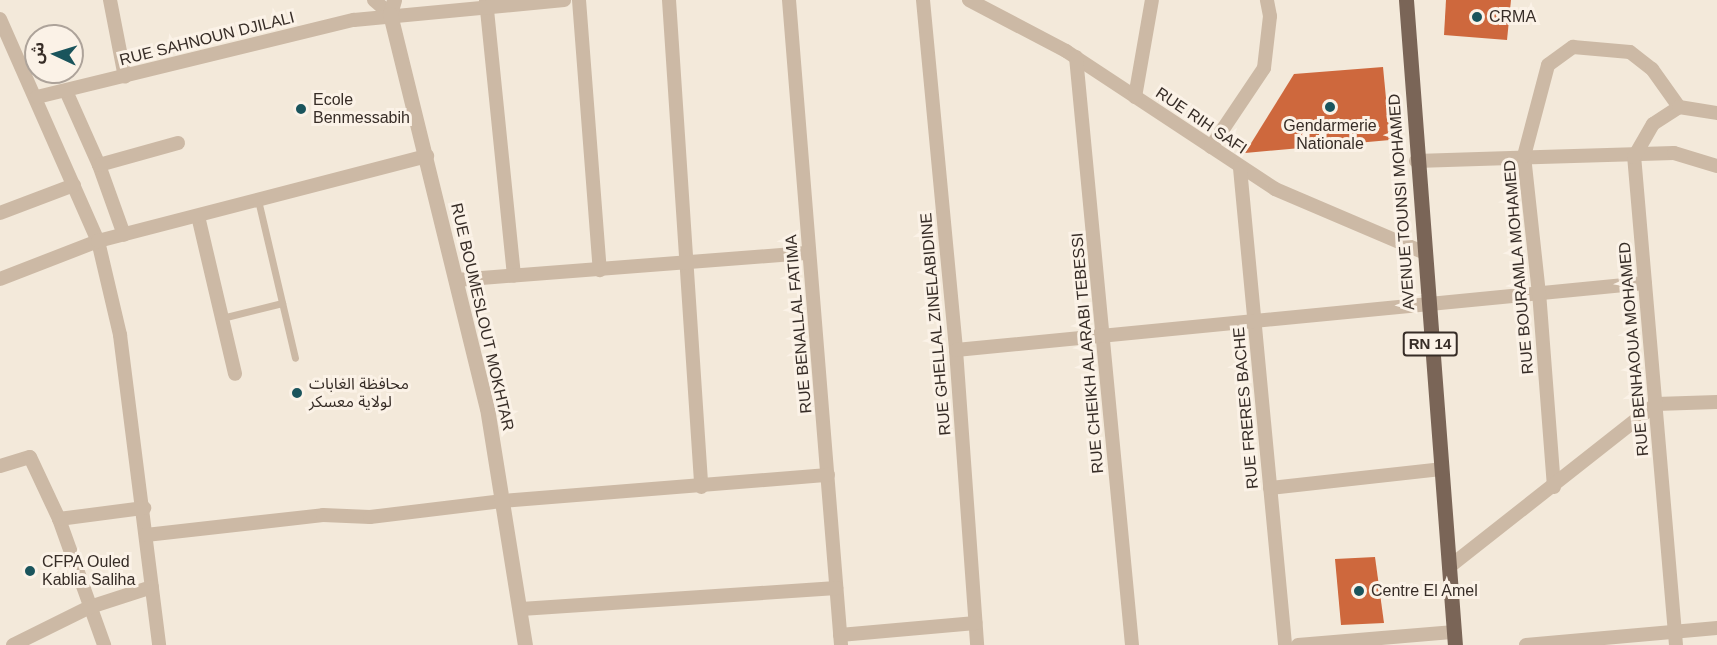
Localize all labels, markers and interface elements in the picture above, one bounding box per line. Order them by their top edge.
place label: CRMA [1489,7,1536,27]
street label: RUE SAHNOUN DJILALI [118,8,296,70]
marker: CRMA [1470,10,1484,24]
north arrow [24,24,84,84]
text: ش [28,41,47,64]
street label: RUE RIH SAFI [1152,83,1250,159]
place label: Ecole Benmessabih [313,90,410,128]
street label: AVENUE TOUNSI MOHAMED [1385,93,1419,311]
marker: Gendarmerie Nationale [1323,100,1337,114]
marker: Ecole Benmessabih [294,102,308,116]
place label: Gendarmerie Nationale [1283,116,1377,154]
street label: RUE BOURAMLA MOHAMED [1500,159,1538,375]
street label: RUE BOUMESLOUT MOKHTAR [446,201,518,433]
street label: RUE GHELLAL ZINELABIDINE [917,212,955,436]
street label: RUE CHEIKH ALARABI TEBESSI [1068,231,1108,475]
street label: RUE BENALLAL FATIMA [782,233,816,415]
street label: RUE BENHAOUA MOHAMED [1615,241,1653,457]
street label: RUE FRERES BACHE [1229,326,1263,490]
road number: RN 14 [1402,332,1458,356]
place label: محافظة الغابات لولاية معسكر [309,374,409,412]
marker: محافظة الغابات لولاية معسكر [290,386,304,400]
place label: CFPA Ouled Kablia Saliha [42,552,135,590]
marker: CFPA Ouled Kablia Saliha [23,564,37,578]
place label: Centre El Amel [1371,581,1479,601]
marker: Centre El Amel [1352,584,1366,598]

